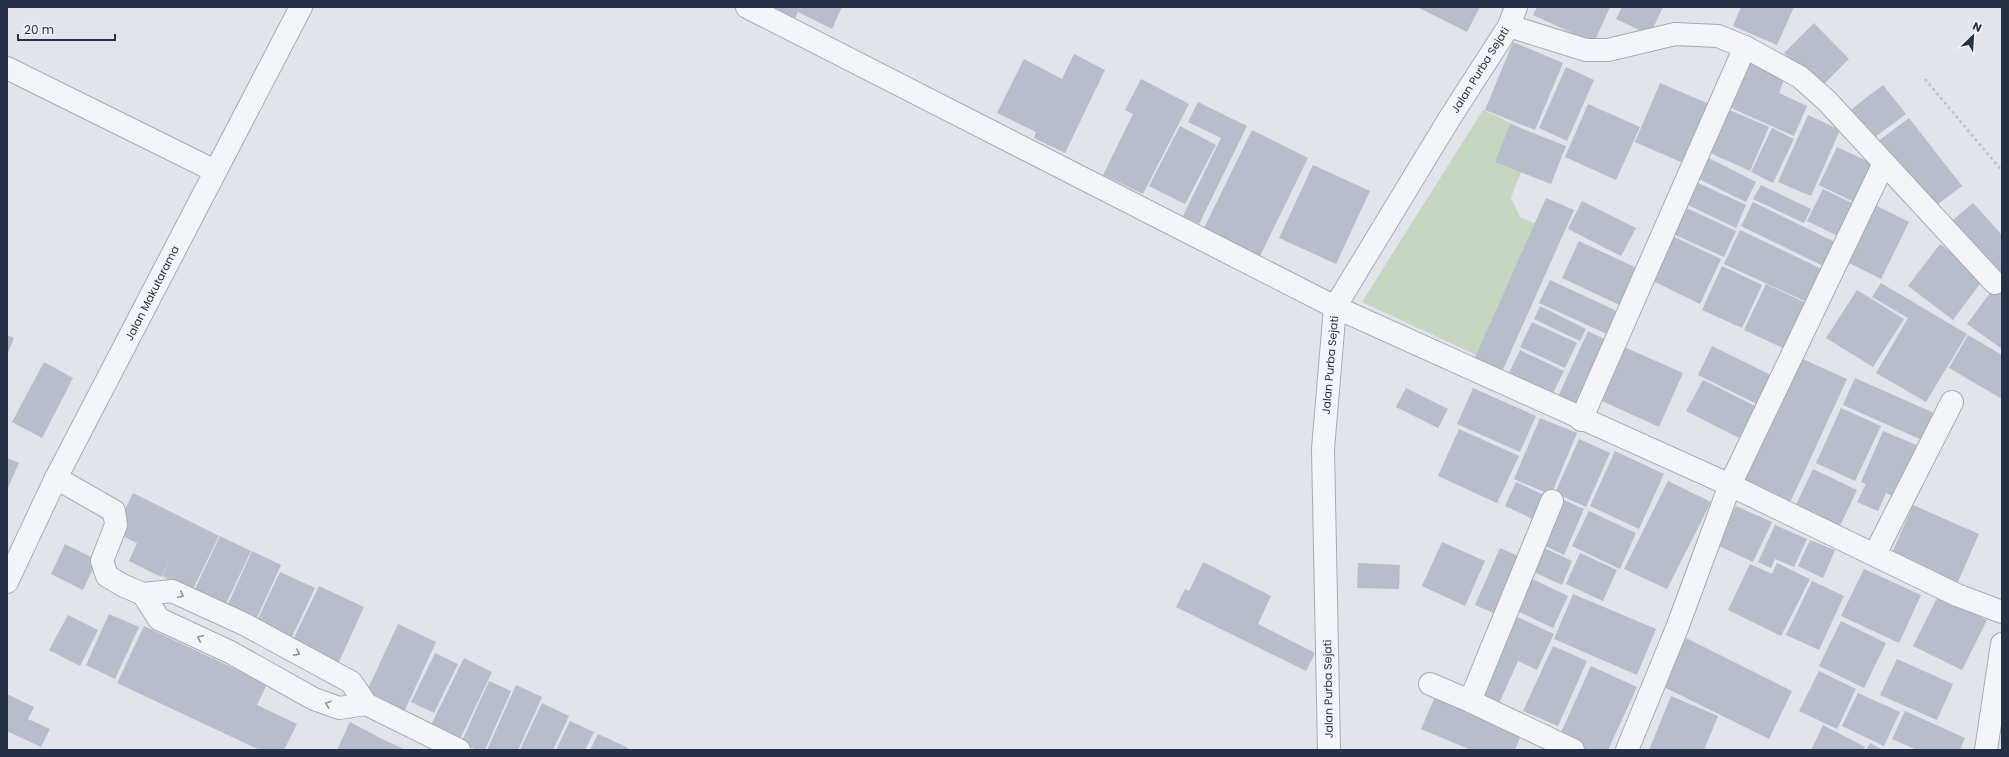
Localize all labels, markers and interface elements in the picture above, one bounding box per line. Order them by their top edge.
scale bar [18,16,115,42]
north arrow [1953,16,1993,56]
text: N [1970,18,1984,36]
text: 20 m [24,21,54,38]
street label: Jalan Purba Sejati [1447,24,1513,116]
street label: Jalan Makutarama [121,243,183,343]
street label: Jalan Purba Sejati [1318,315,1342,415]
one-way arrow [176,590,184,598]
one-way arrow [197,635,204,643]
street label: Jalan Purba Sejati [1319,639,1337,739]
one-way arrow [293,648,300,656]
one-way arrow [325,700,332,709]

